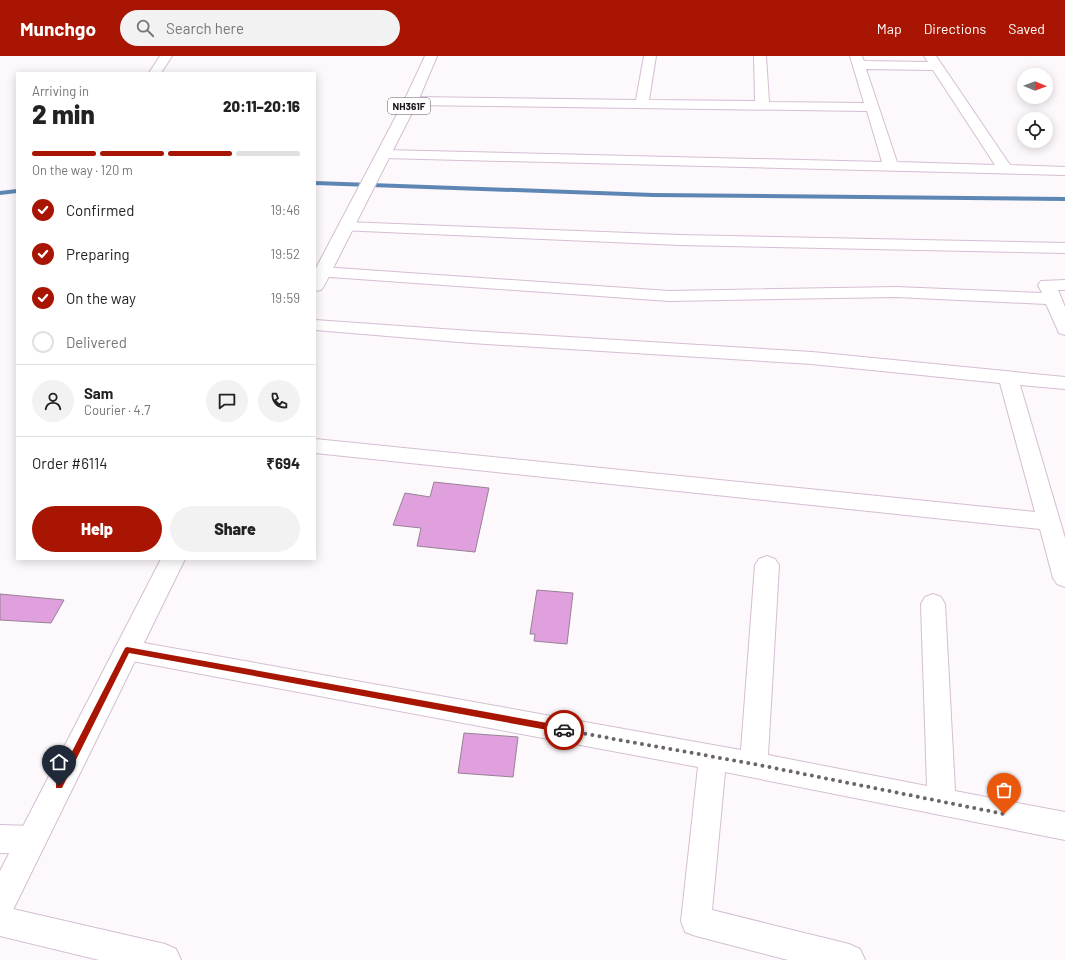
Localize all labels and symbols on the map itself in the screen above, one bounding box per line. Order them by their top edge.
north arrow [1017,68,1053,104]
road number: NH361F [388,98,430,114]
courier [544,710,584,750]
pin [42,745,76,786]
pin [987,773,1021,814]

